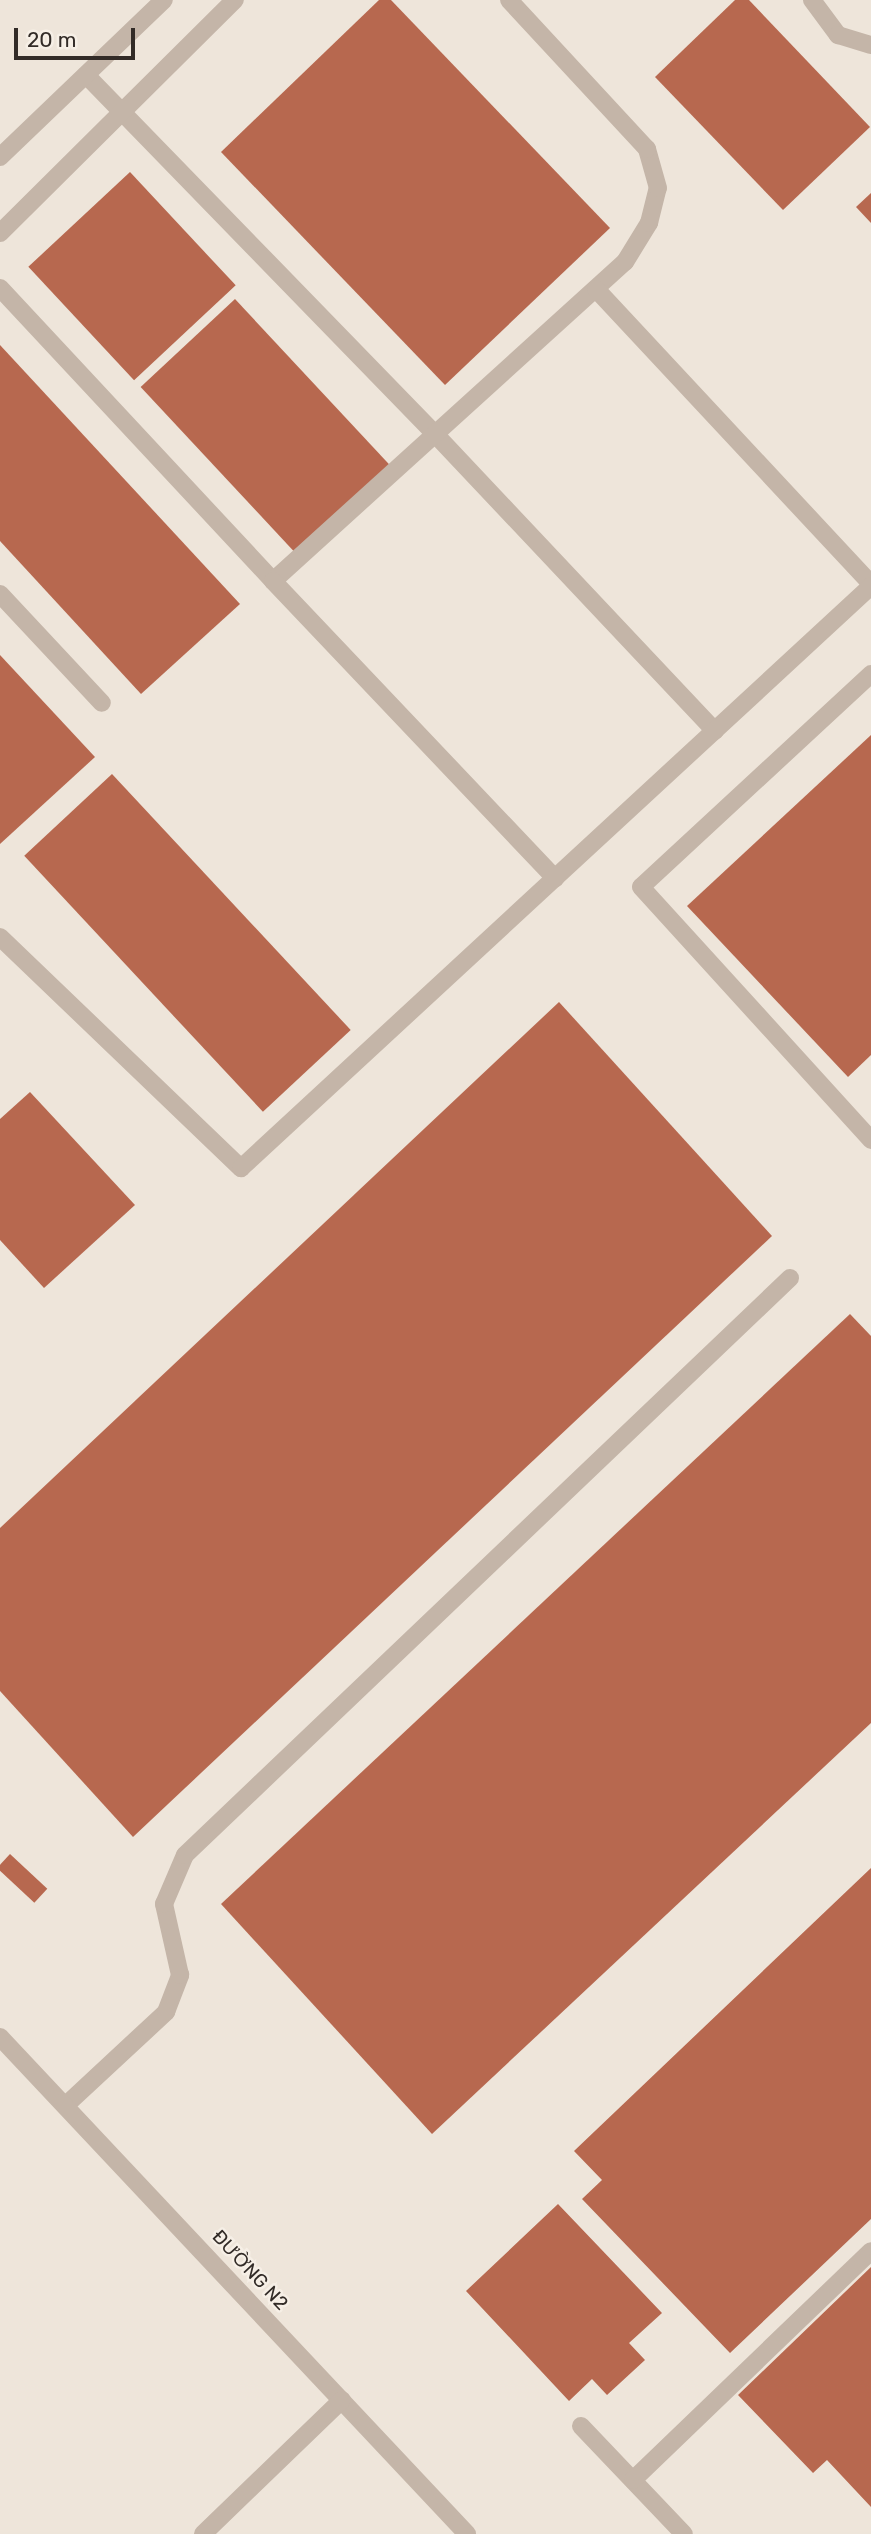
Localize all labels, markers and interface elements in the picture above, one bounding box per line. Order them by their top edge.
scale bar [18,14,138,58]
text: 20 m [27,27,76,52]
street label: ĐƯỜNG N2 [207,2225,293,2315]

